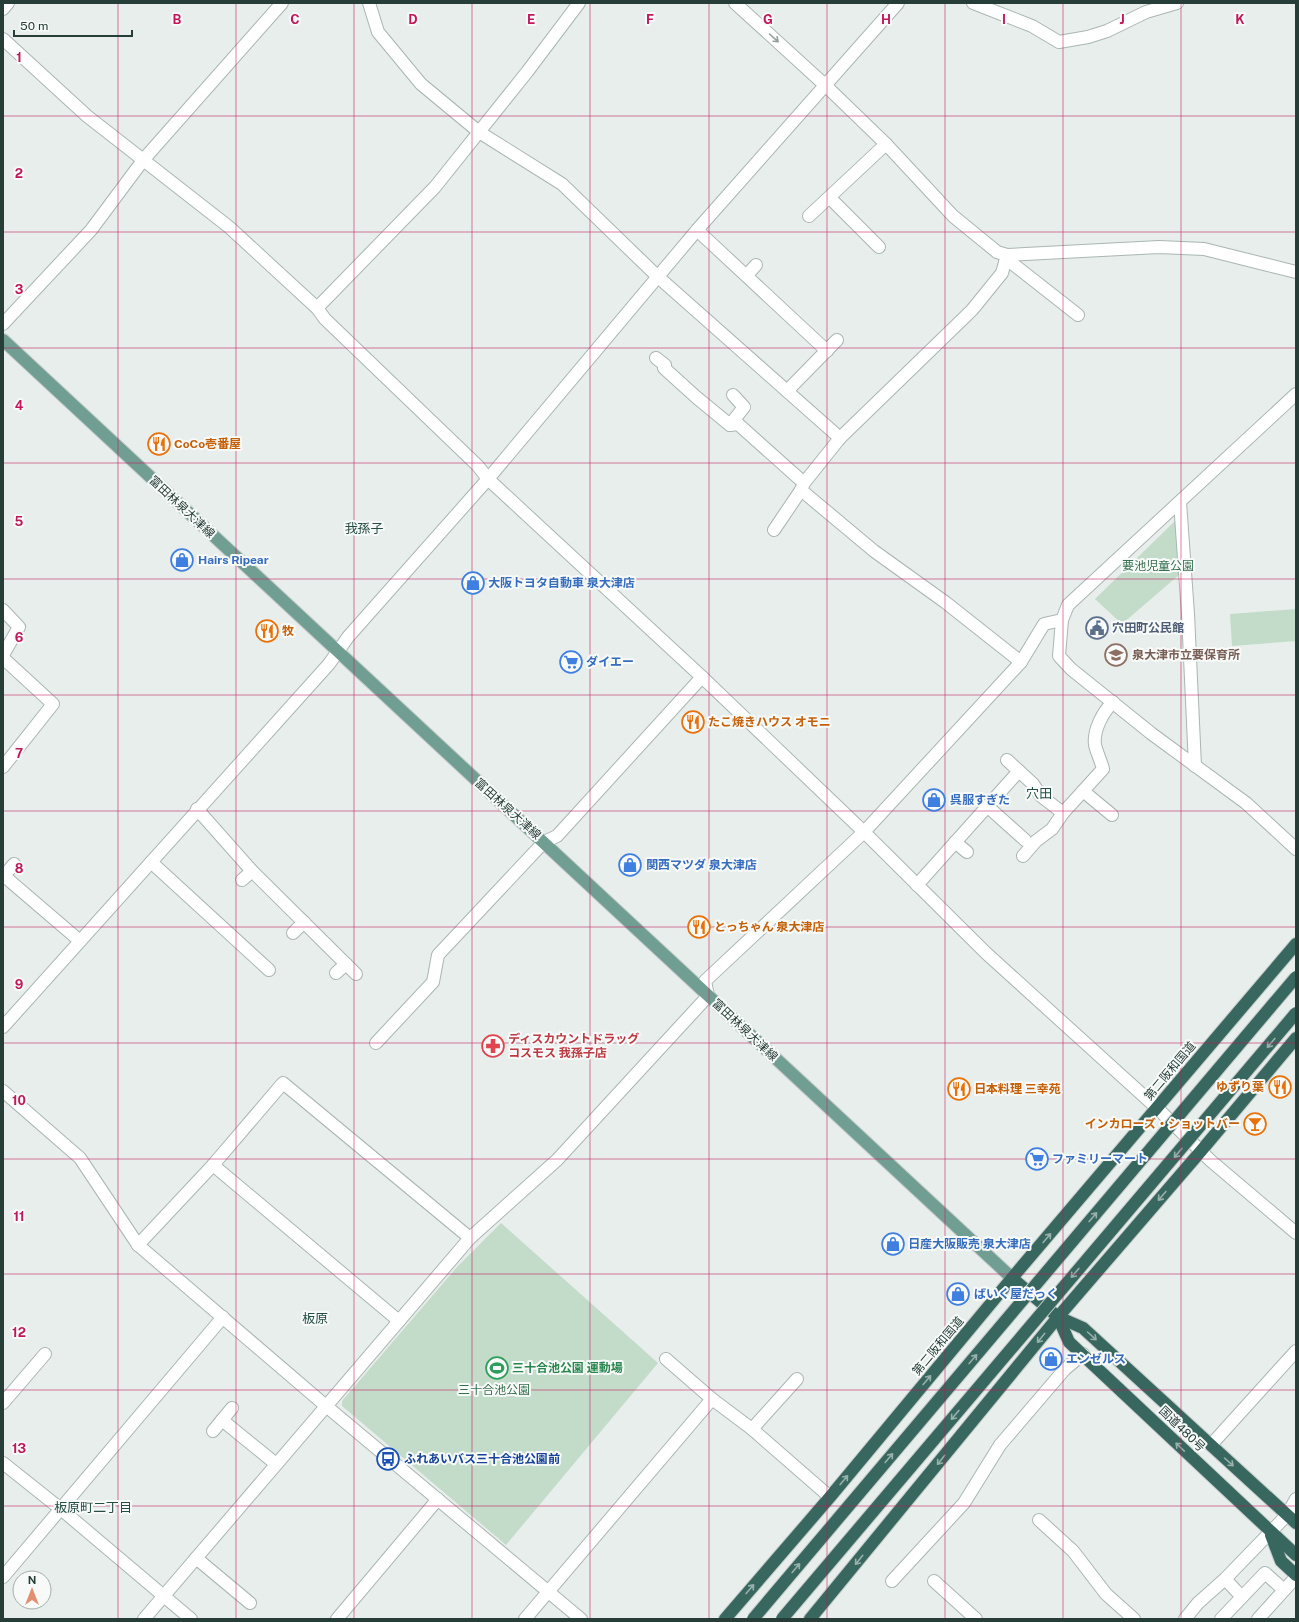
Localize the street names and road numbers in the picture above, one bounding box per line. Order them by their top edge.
street label: 富田林泉大津線 [147,473,217,541]
street label: 富田林泉大津線 [472,776,544,842]
street label: 富田林泉大津線 [710,996,780,1064]
street label: 第二阪和国道 [1141,1039,1199,1103]
street label: 第二阪和国道 [909,1314,967,1378]
street label: 国道480号 [1156,1404,1208,1454]

